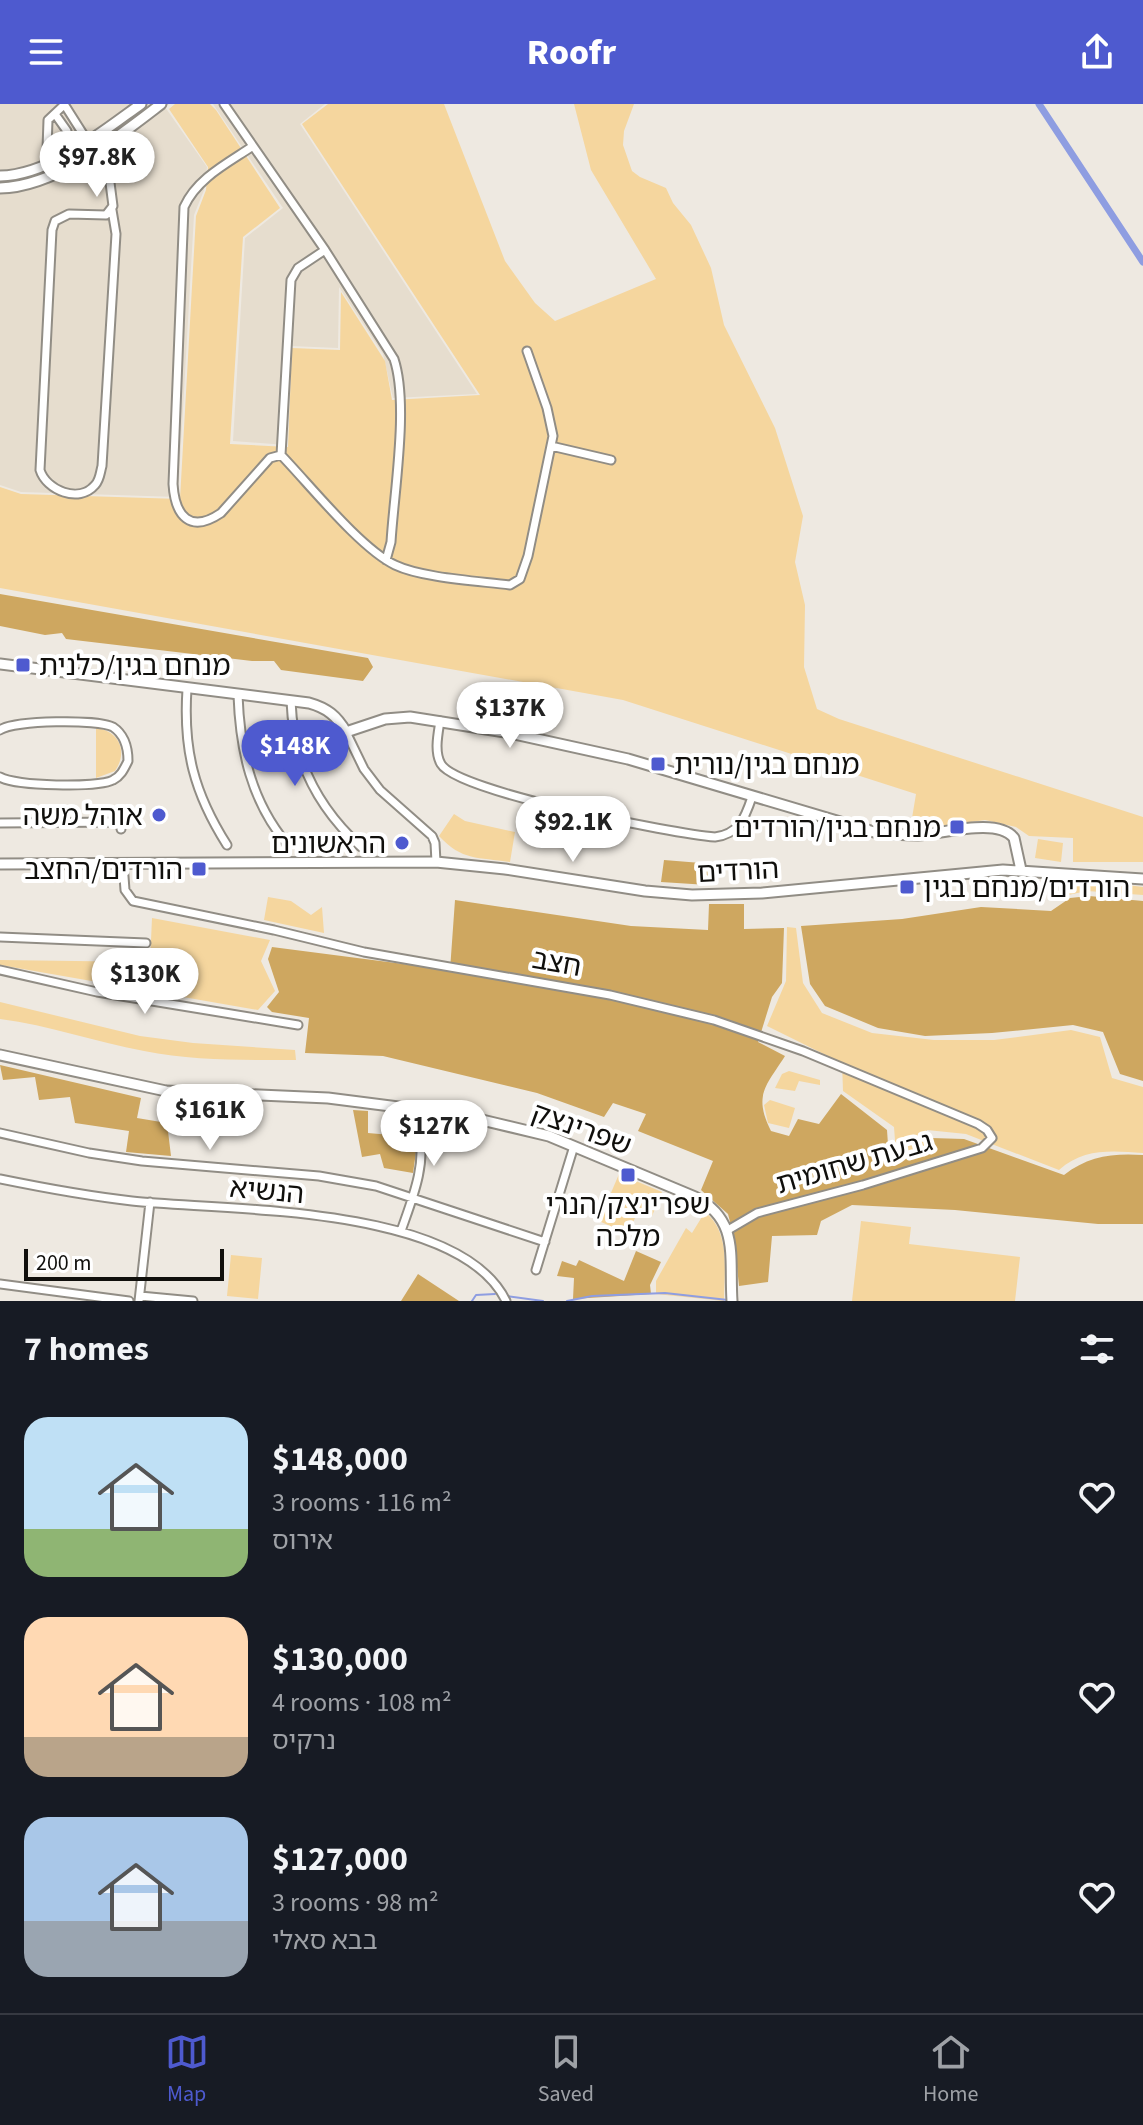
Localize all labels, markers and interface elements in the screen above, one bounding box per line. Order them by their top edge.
text: Roofr [527,27,616,78]
icon: menu [24,30,68,74]
icon: share [1075,30,1119,74]
pin: $97.8K [32,131,162,199]
text: $97.8K [58,138,136,175]
place label: מנחם בגין/כלנית [39,646,230,686]
marker: מנחם בגין/כלנית [14,656,32,674]
pin: $137K [454,682,566,750]
text: $137K [475,689,545,726]
pin: $148K [239,720,351,788]
text: $148K [260,727,330,764]
place label: מנחם בגין/נורית [674,745,859,785]
marker: מנחם בגין/נורית [649,755,667,773]
place label: אוהל משה [23,796,143,836]
pin: $92.1K [508,796,638,864]
text: $92.1K [534,803,612,840]
marker: אוהל משה [150,806,168,824]
place label: מנחם בגין/הורדים [734,808,941,848]
marker: מנחם בגין/הורדים [948,818,966,836]
place label: הראשונים [271,824,386,864]
marker: הראשונים [393,834,411,852]
street label: הורדים [696,849,780,893]
place label: הורדים/החצב [24,850,183,890]
marker: הורדים/החצב [190,860,208,878]
place label: הורדים/מנחם בגין [923,868,1130,908]
marker: הורדים/מנחם בגין [898,878,916,896]
street label: חצב [529,939,585,987]
pin: $130K [89,948,201,1016]
text: $130K [110,955,180,992]
pin: $161K [154,1084,266,1152]
text: $161K [175,1091,245,1128]
street label: שפרינצק [526,1092,637,1165]
pin: $127K [378,1100,490,1168]
text: $127K [399,1107,469,1144]
street label: גבעת שחומית [772,1122,937,1204]
marker: שפרינצק/הנרי מלכה [619,1166,637,1184]
street label: הנשיא [228,1168,306,1214]
place label: שפרינצק/הנרי מלכה [546,1185,710,1257]
scale bar [24,1245,224,1281]
text: 200 m [36,1247,91,1279]
text: 7 homes [24,1325,149,1374]
icon: filters [1075,1327,1119,1371]
text: $148,000 [272,1435,408,1484]
icon: home [88,1449,184,1545]
icon: heart [1075,1475,1119,1519]
text: 3 rooms · 116 m² [272,1484,451,1521]
text: אירוס [272,1522,333,1559]
text: $130,000 [272,1635,408,1684]
icon: home [88,1649,184,1745]
icon: heart [1075,1675,1119,1719]
text: 4 rooms · 108 m² [272,1684,451,1721]
text: נרקיס [272,1722,336,1759]
text: $127,000 [272,1835,408,1884]
icon: home [88,1849,184,1945]
icon: heart [1075,1875,1119,1919]
text: 3 rooms · 98 m² [272,1884,439,1921]
text: בבא סאלי [272,1922,378,1959]
tab: Map [165,2030,209,2110]
tab: Saved [538,2030,594,2110]
tab: Home [923,2030,978,2110]

